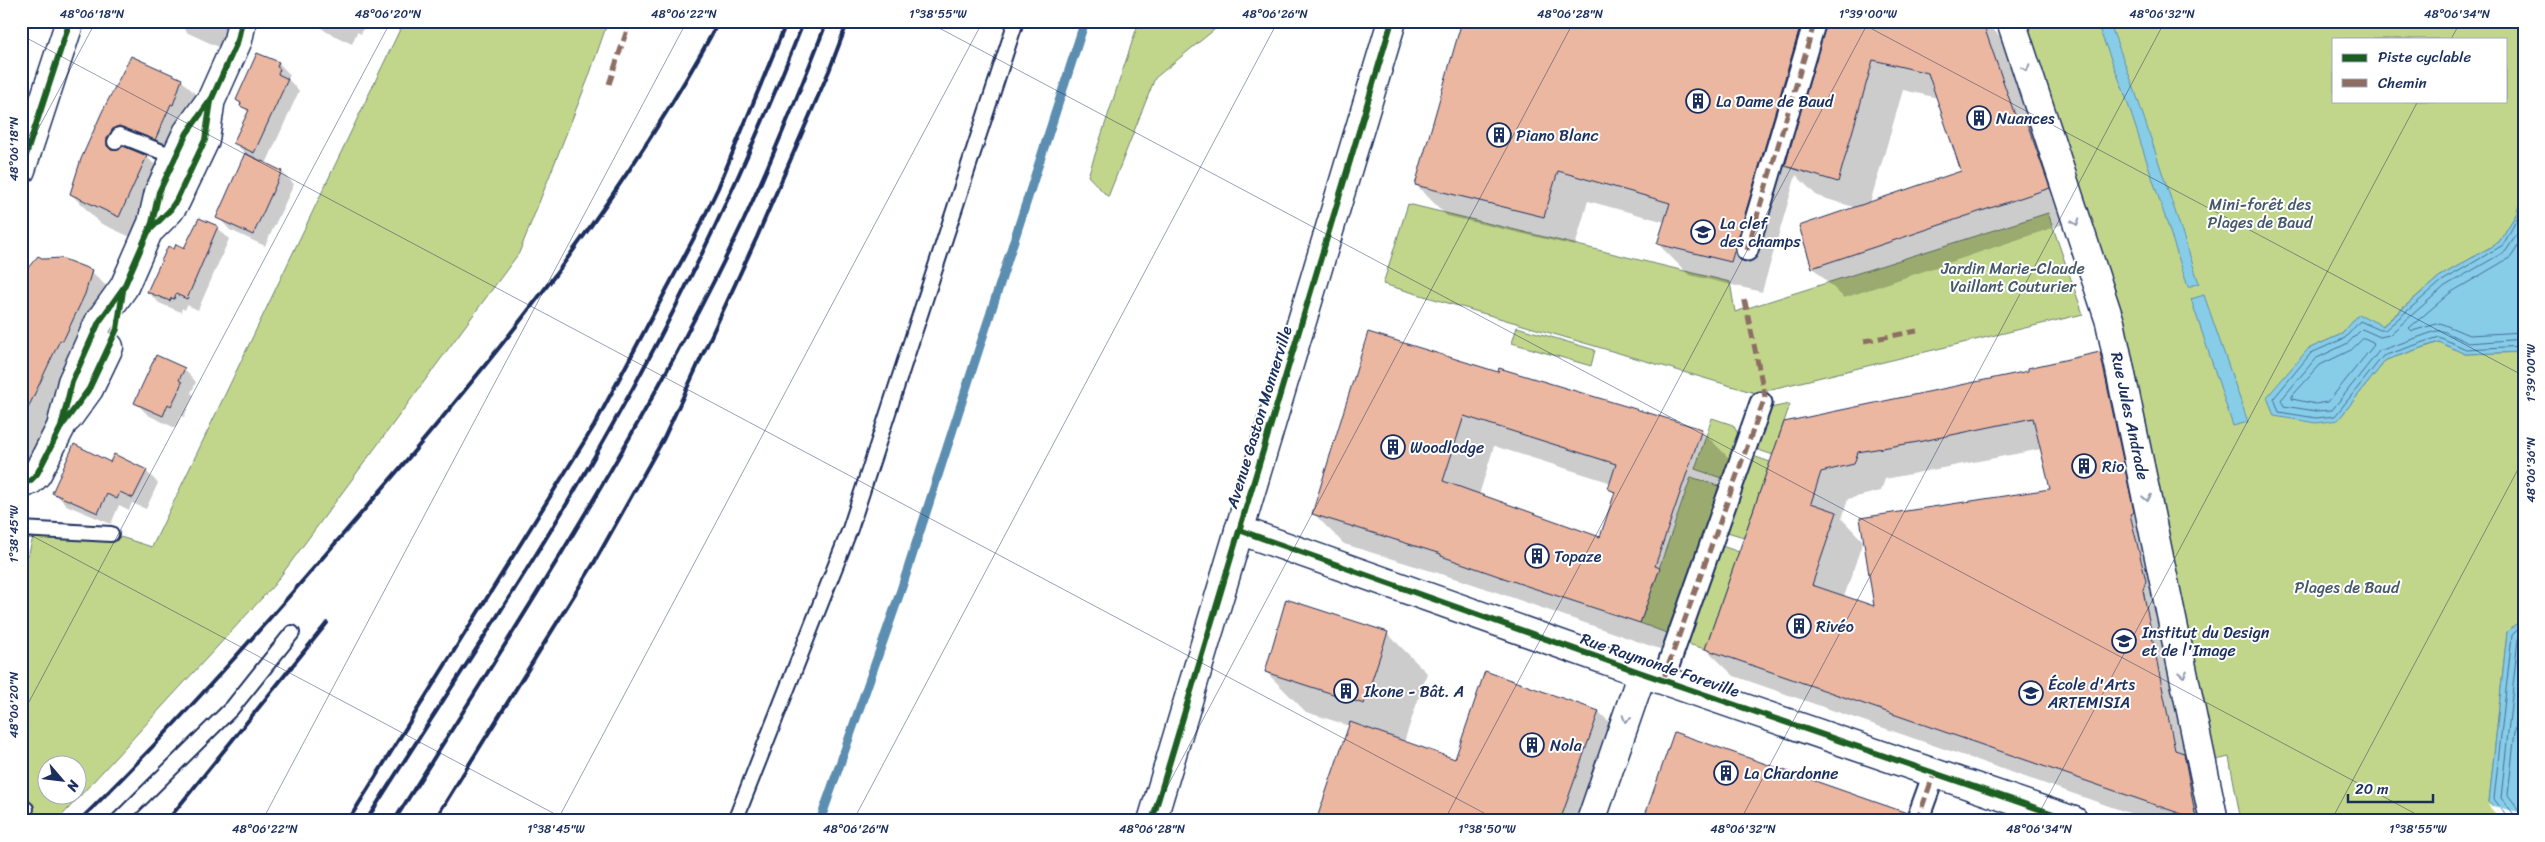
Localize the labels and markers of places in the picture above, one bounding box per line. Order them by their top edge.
place label: La Dame de Baud [1716,87,1835,116]
building icon: La Dame de Baud [1685,88,1711,114]
place label: Nuances [1996,104,2055,133]
building icon: Nuances [1966,105,1992,131]
place label: Piano Blanc [1516,121,1598,150]
building icon: Piano Blanc [1486,122,1512,148]
place label: La clef des champs [1720,209,1801,256]
school or university icon: La clef des champs [1690,219,1716,245]
place label: Woodlodge [1410,433,1484,462]
building icon: Woodlodge [1380,434,1406,460]
place label: Rio [2102,452,2124,481]
building icon: Rio [2071,453,2097,479]
place label: Topaze [1554,542,1602,571]
building icon: Topaze [1524,543,1550,569]
place label: Rivéo [1816,612,1854,641]
building icon: Rivéo [1786,613,1812,639]
place label: Institut du Design et de l'Image [2141,618,2270,665]
school or university icon: Institut du Design et de l'Image [2111,628,2137,654]
place label: École d'Arts ARTEMISIA [2047,670,2135,717]
place label: Ikone - Bât. A [1363,677,1464,706]
building icon: Ikone - Bât. A [1333,678,1359,704]
school or university icon: École d'Arts ARTEMISIA [2018,680,2044,706]
place label: Nola [1550,731,1583,760]
building icon: Nola [1519,732,1545,758]
place label: La Chardonne [1744,759,1838,788]
building icon: La Chardonne [1713,760,1739,786]

